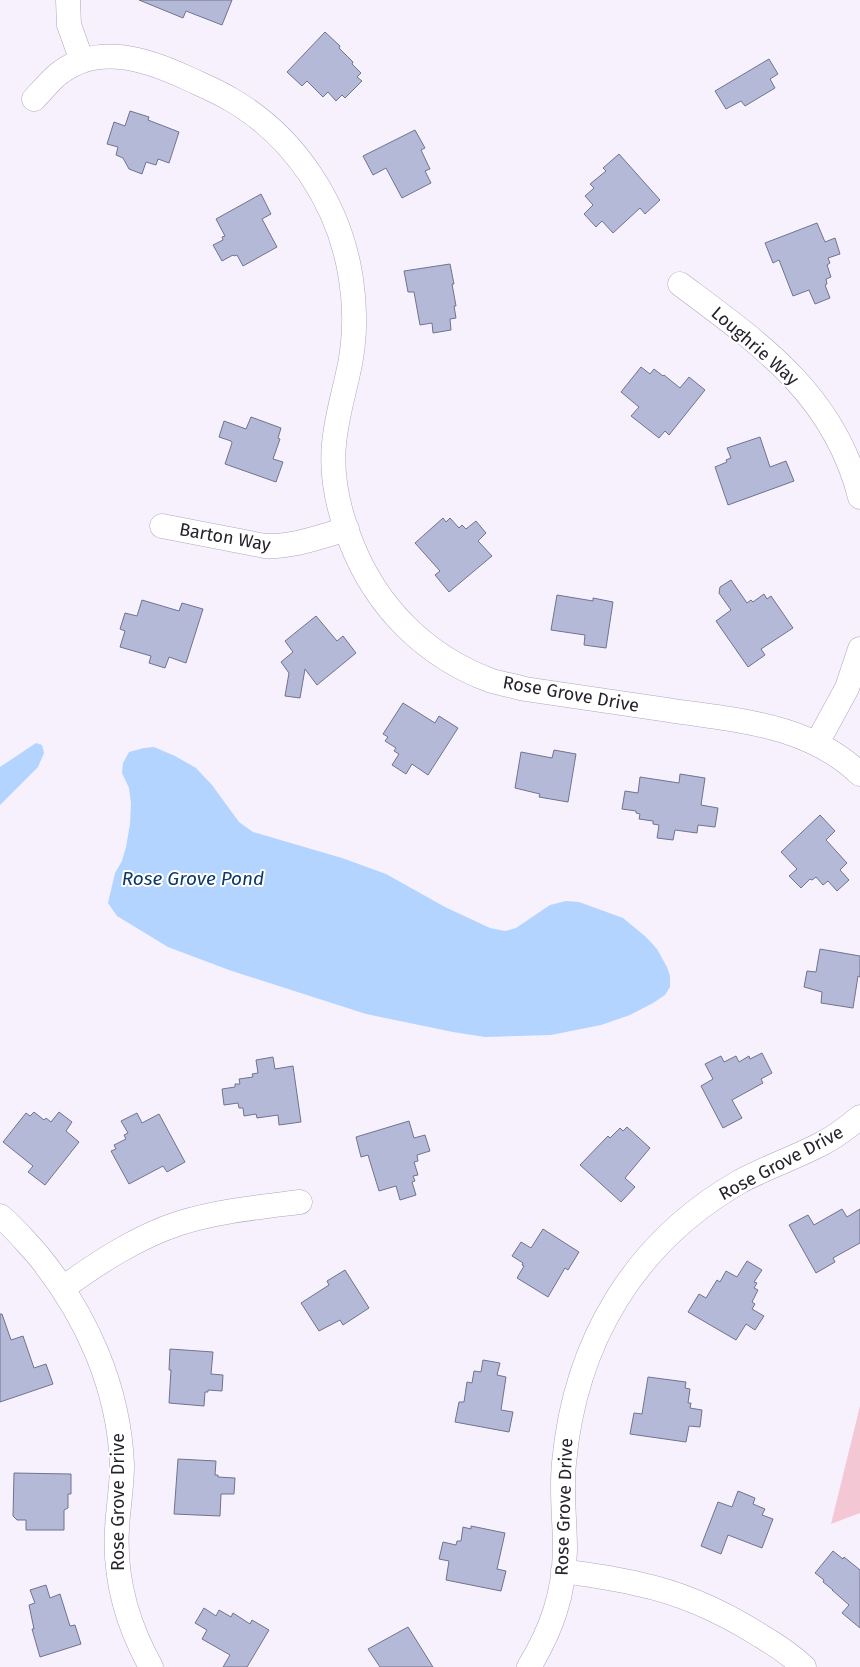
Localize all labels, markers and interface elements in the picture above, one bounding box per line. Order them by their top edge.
street label: Loughrie Way [707,302,803,390]
street label: Barton Way [178,518,273,556]
street label: Rose Grove Drive [501,671,641,717]
water label: Rose Grove Pond [122,867,264,890]
street label: Rose Grove Drive [715,1121,847,1205]
street label: Rose Grove Drive [107,1433,129,1571]
street label: Rose Grove Drive [551,1438,577,1576]

